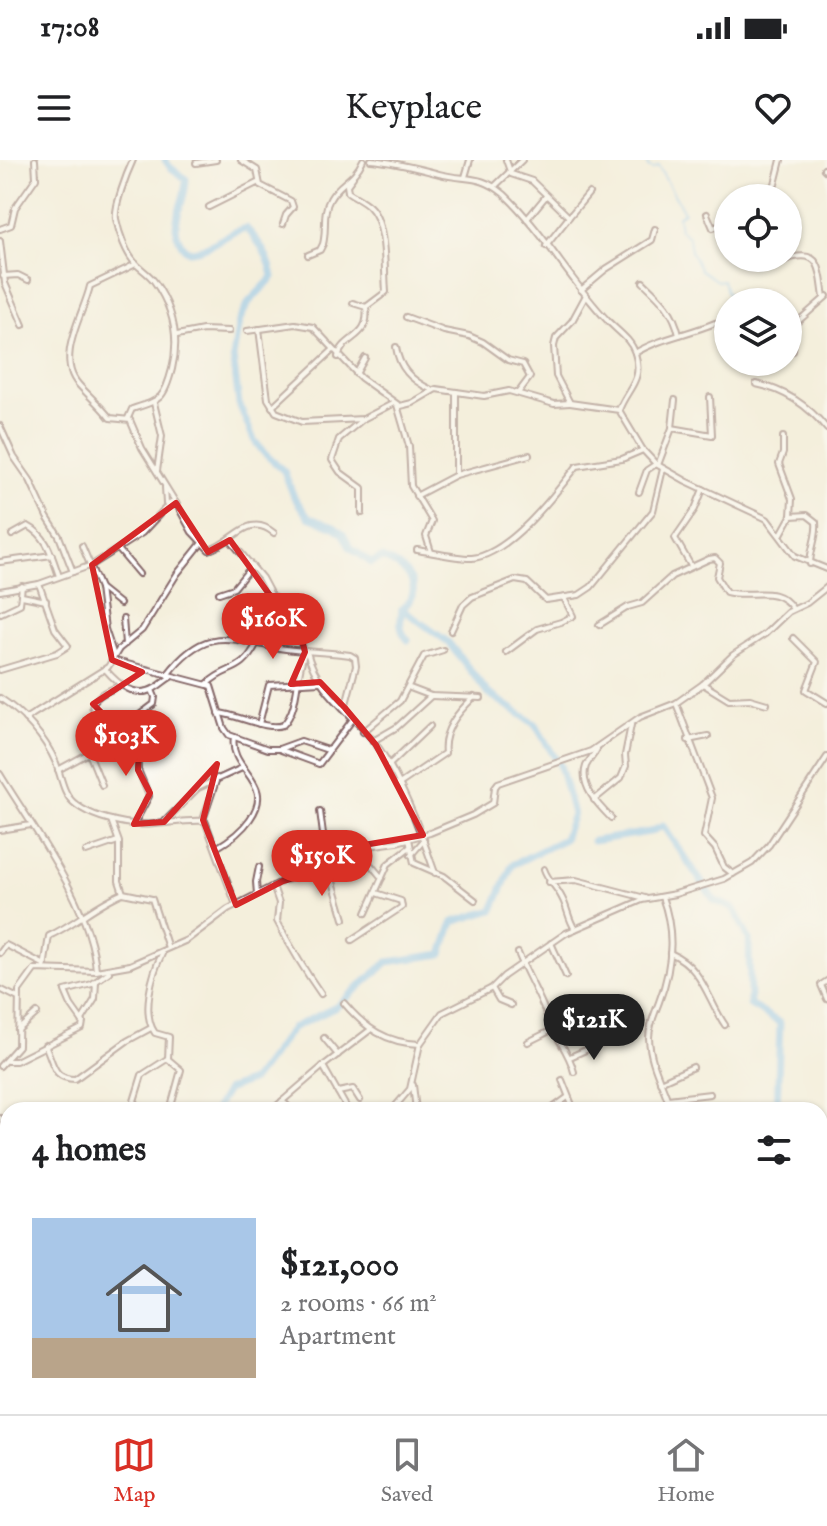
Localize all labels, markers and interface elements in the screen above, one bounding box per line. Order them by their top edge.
text: 17:08 [40,9,100,47]
text: Keyplace [345,85,482,131]
icon: menu [32,86,76,130]
icon: heart [751,86,795,130]
map controls [714,184,802,376]
button: locate [714,184,802,272]
button: layers [714,288,802,376]
pin: $160K [217,593,329,661]
text: $160K [240,602,306,635]
pin: $103K [70,710,182,778]
text: $103K [93,719,159,752]
pin: $150K [266,830,378,898]
text: $150K [290,839,354,872]
pin: $121K [538,994,650,1062]
text: $121K [562,1003,626,1036]
icon: filters [752,1128,796,1172]
text: 4 homes [32,1129,146,1172]
text: $121,000 [280,1244,399,1287]
icon: home [96,1250,192,1346]
text: 2 rooms · 66 m² [280,1287,437,1320]
text: Apartment [280,1320,396,1353]
tab: Map [112,1433,156,1509]
tab: Saved [381,1433,433,1509]
tab: Home [657,1433,715,1509]

